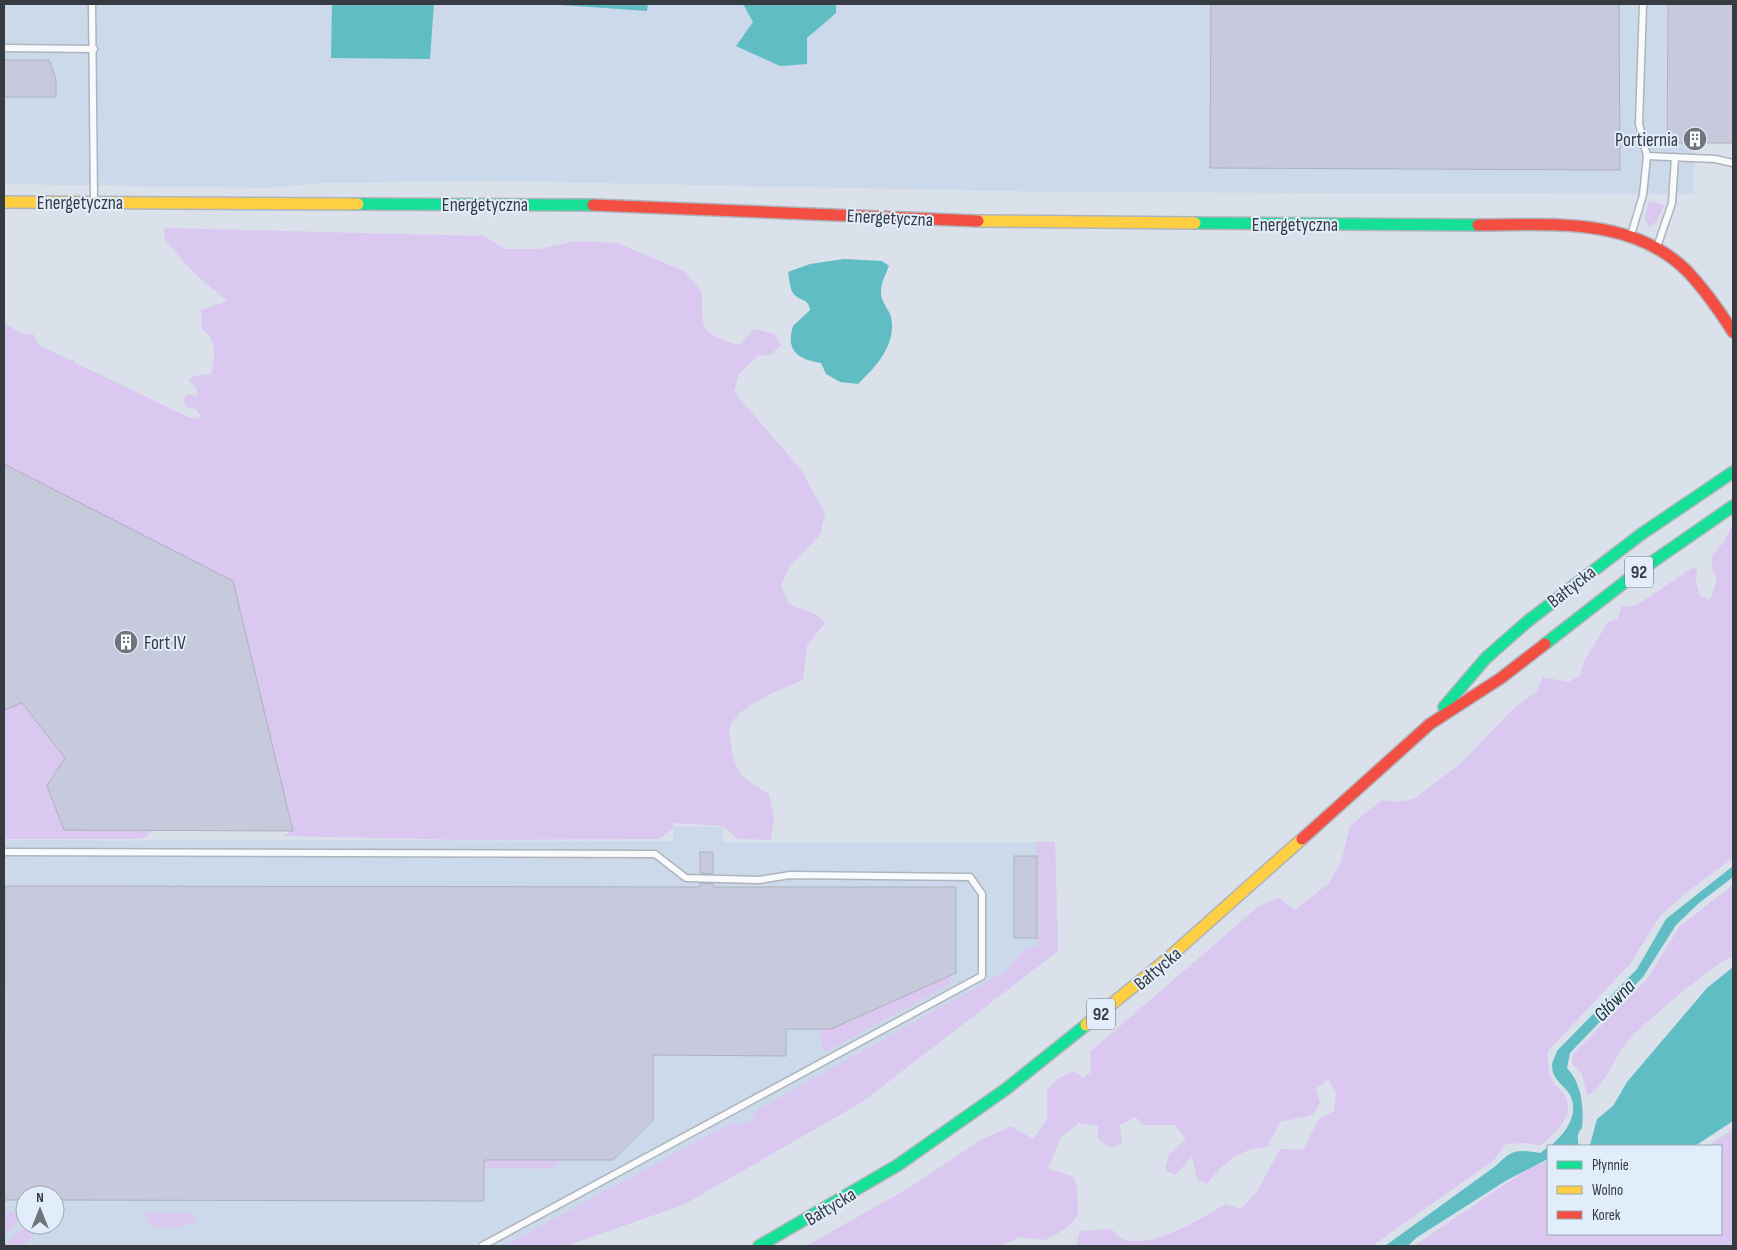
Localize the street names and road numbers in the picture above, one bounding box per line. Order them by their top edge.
street label: Energetyczna [37,192,123,215]
street label: Energetyczna [442,194,528,217]
street label: Energetyczna [846,205,934,232]
street label: Energetyczna [1252,214,1338,237]
road number: 92 [1625,556,1653,588]
street label: Bałtycka [1543,561,1601,613]
street label: Bałtycka [1129,943,1186,996]
road number: 92 [1087,999,1115,1030]
street label: Bałtycka [801,1183,860,1231]

